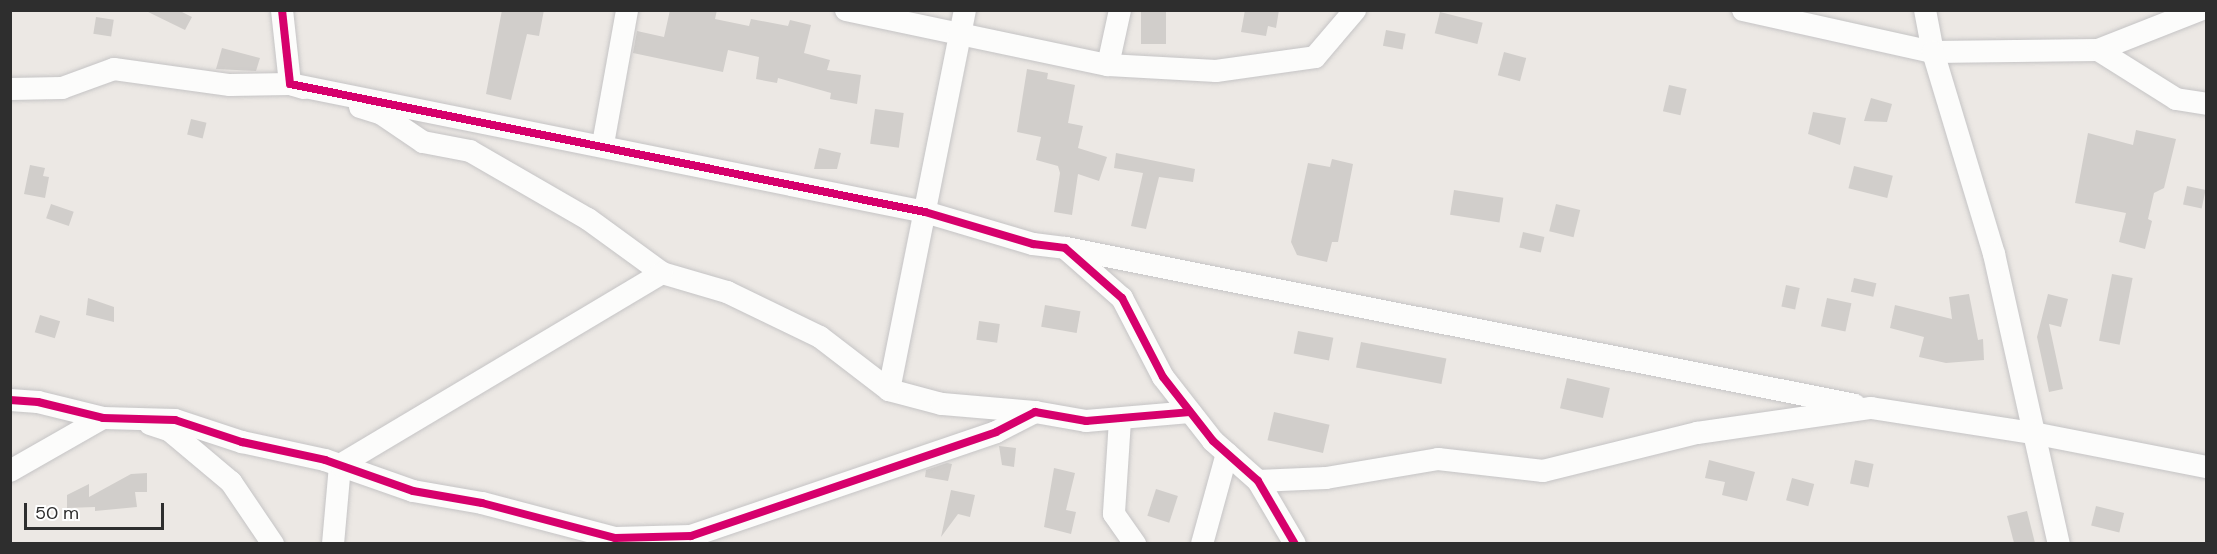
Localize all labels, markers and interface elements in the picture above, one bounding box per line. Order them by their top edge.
scale bar [27,491,166,529]
text: 50 m [35,501,79,525]

